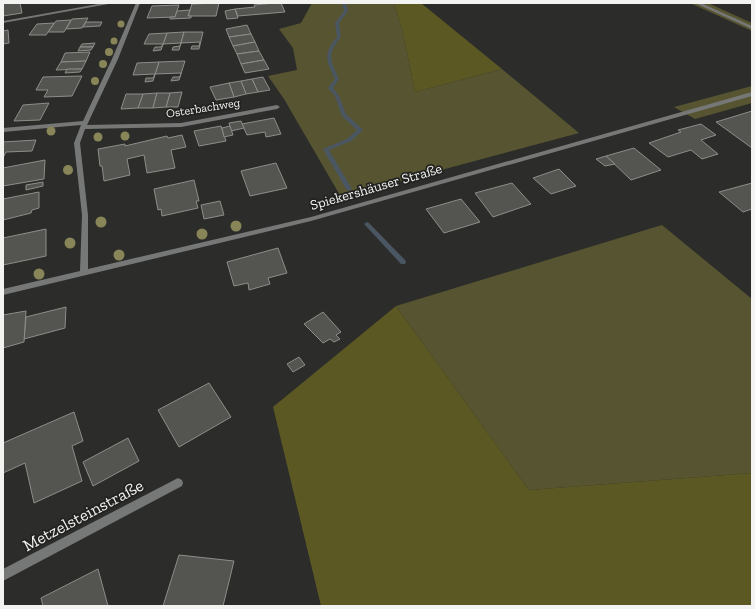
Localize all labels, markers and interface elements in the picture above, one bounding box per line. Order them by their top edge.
street label: Osterbachweg [165,95,241,121]
street label: Spiekershäuser Straße [308,160,444,214]
street label: Metzelsteinstraße [19,475,147,555]

